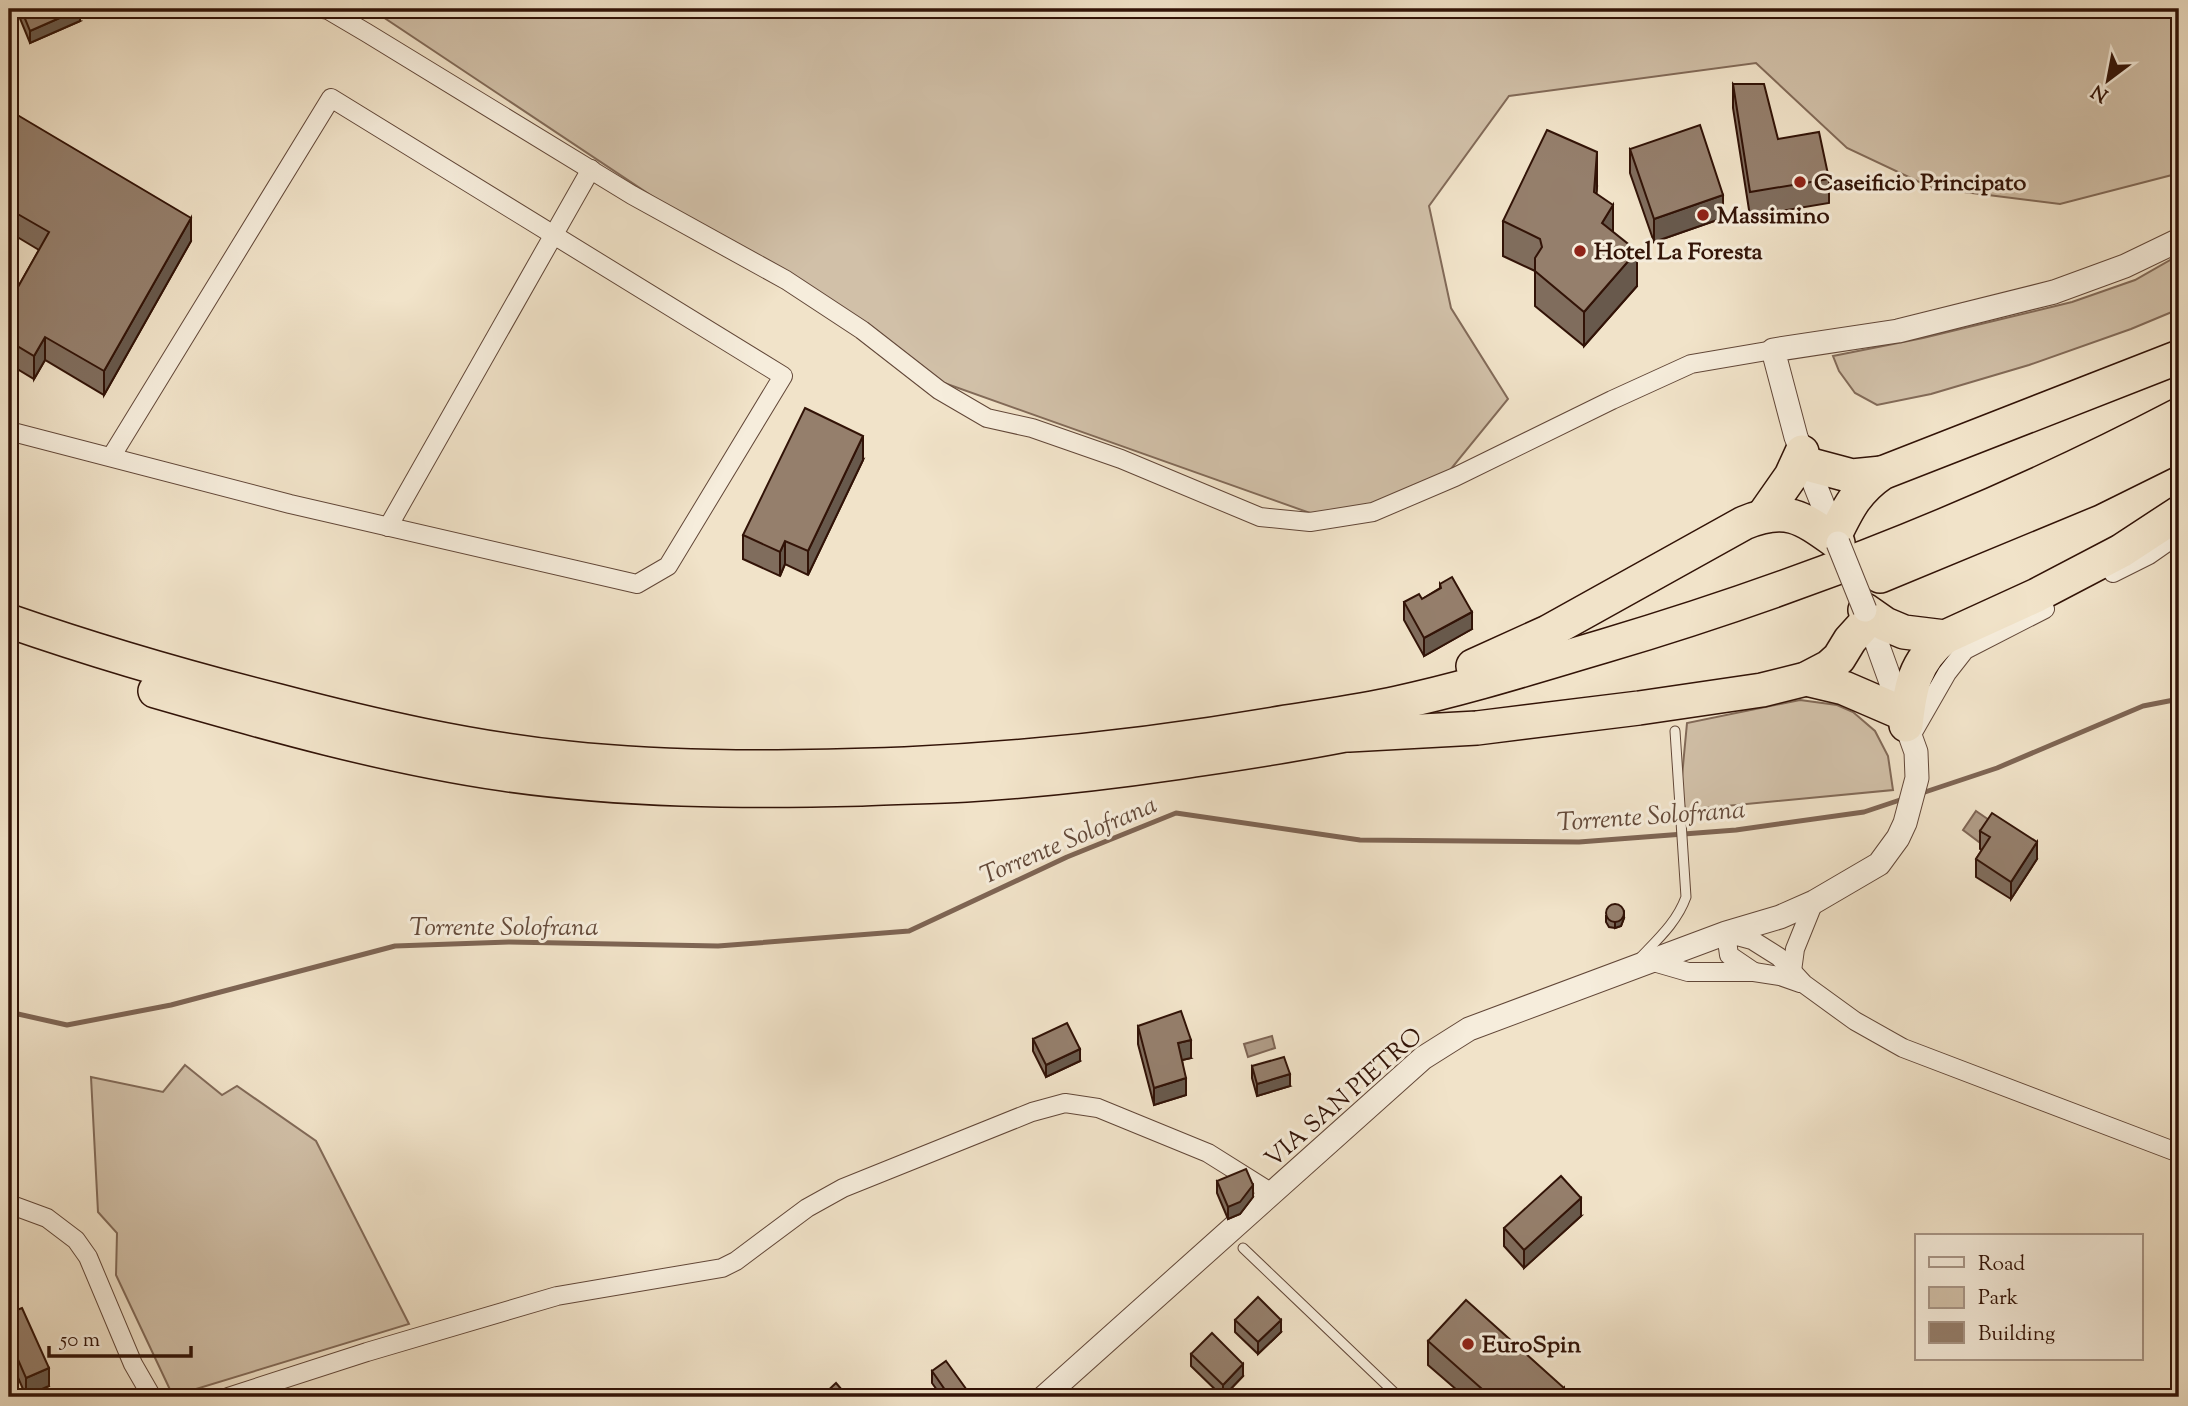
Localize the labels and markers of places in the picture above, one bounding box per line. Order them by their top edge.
place label: Caseificio Principato [1814,167,2026,201]
marker: Caseificio Principato [1792,174,1808,190]
place label: Massimino [1717,200,1830,234]
marker: Massimino [1695,207,1711,223]
place label: Hotel La Foresta [1594,236,1764,270]
marker: Hotel La Foresta [1572,243,1588,259]
place label: EuroSpin [1482,1329,1582,1363]
marker: EuroSpin [1460,1336,1476,1352]

